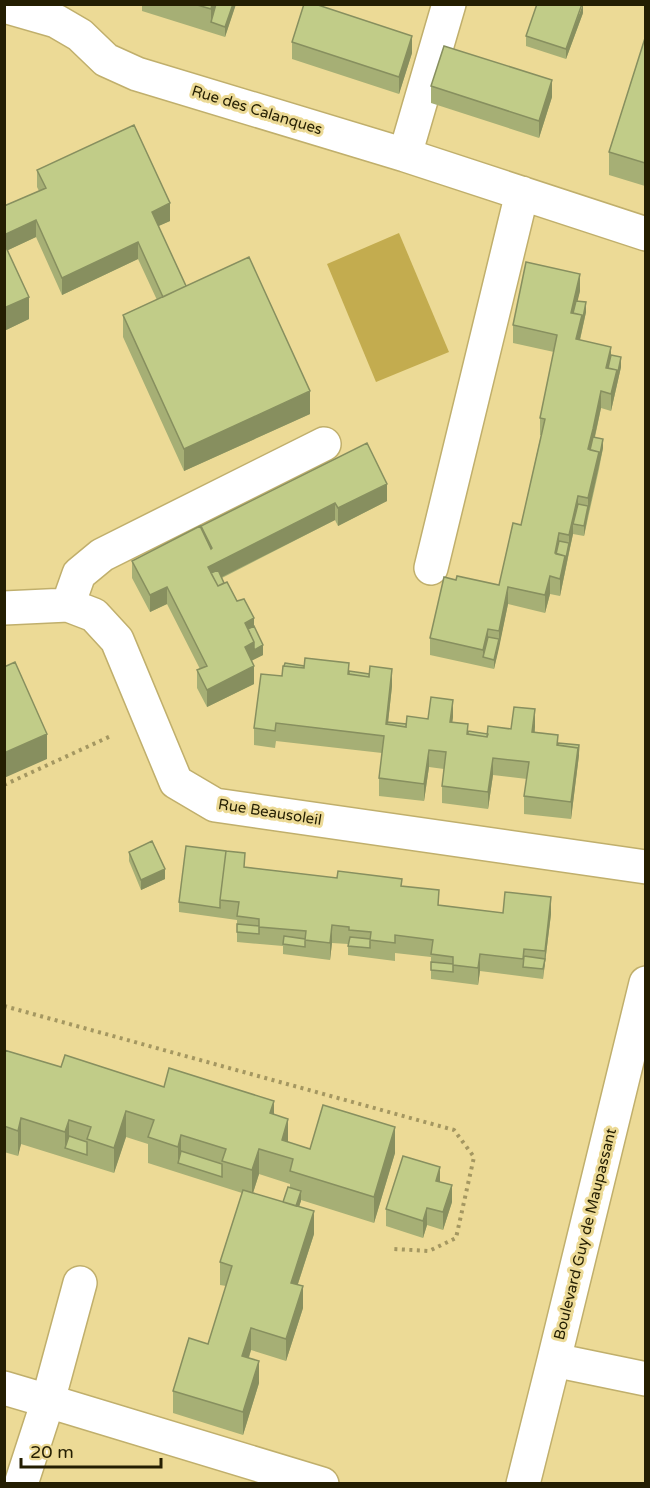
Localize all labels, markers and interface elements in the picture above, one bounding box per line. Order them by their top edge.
street label: Rue des Calanques [189,82,325,138]
street label: Rue Beausoleil [217,795,323,829]
street label: Boulevard Guy de Maupassant [550,1126,620,1342]
scale bar [21,1431,160,1469]
text: 20 m [30,1441,74,1463]

